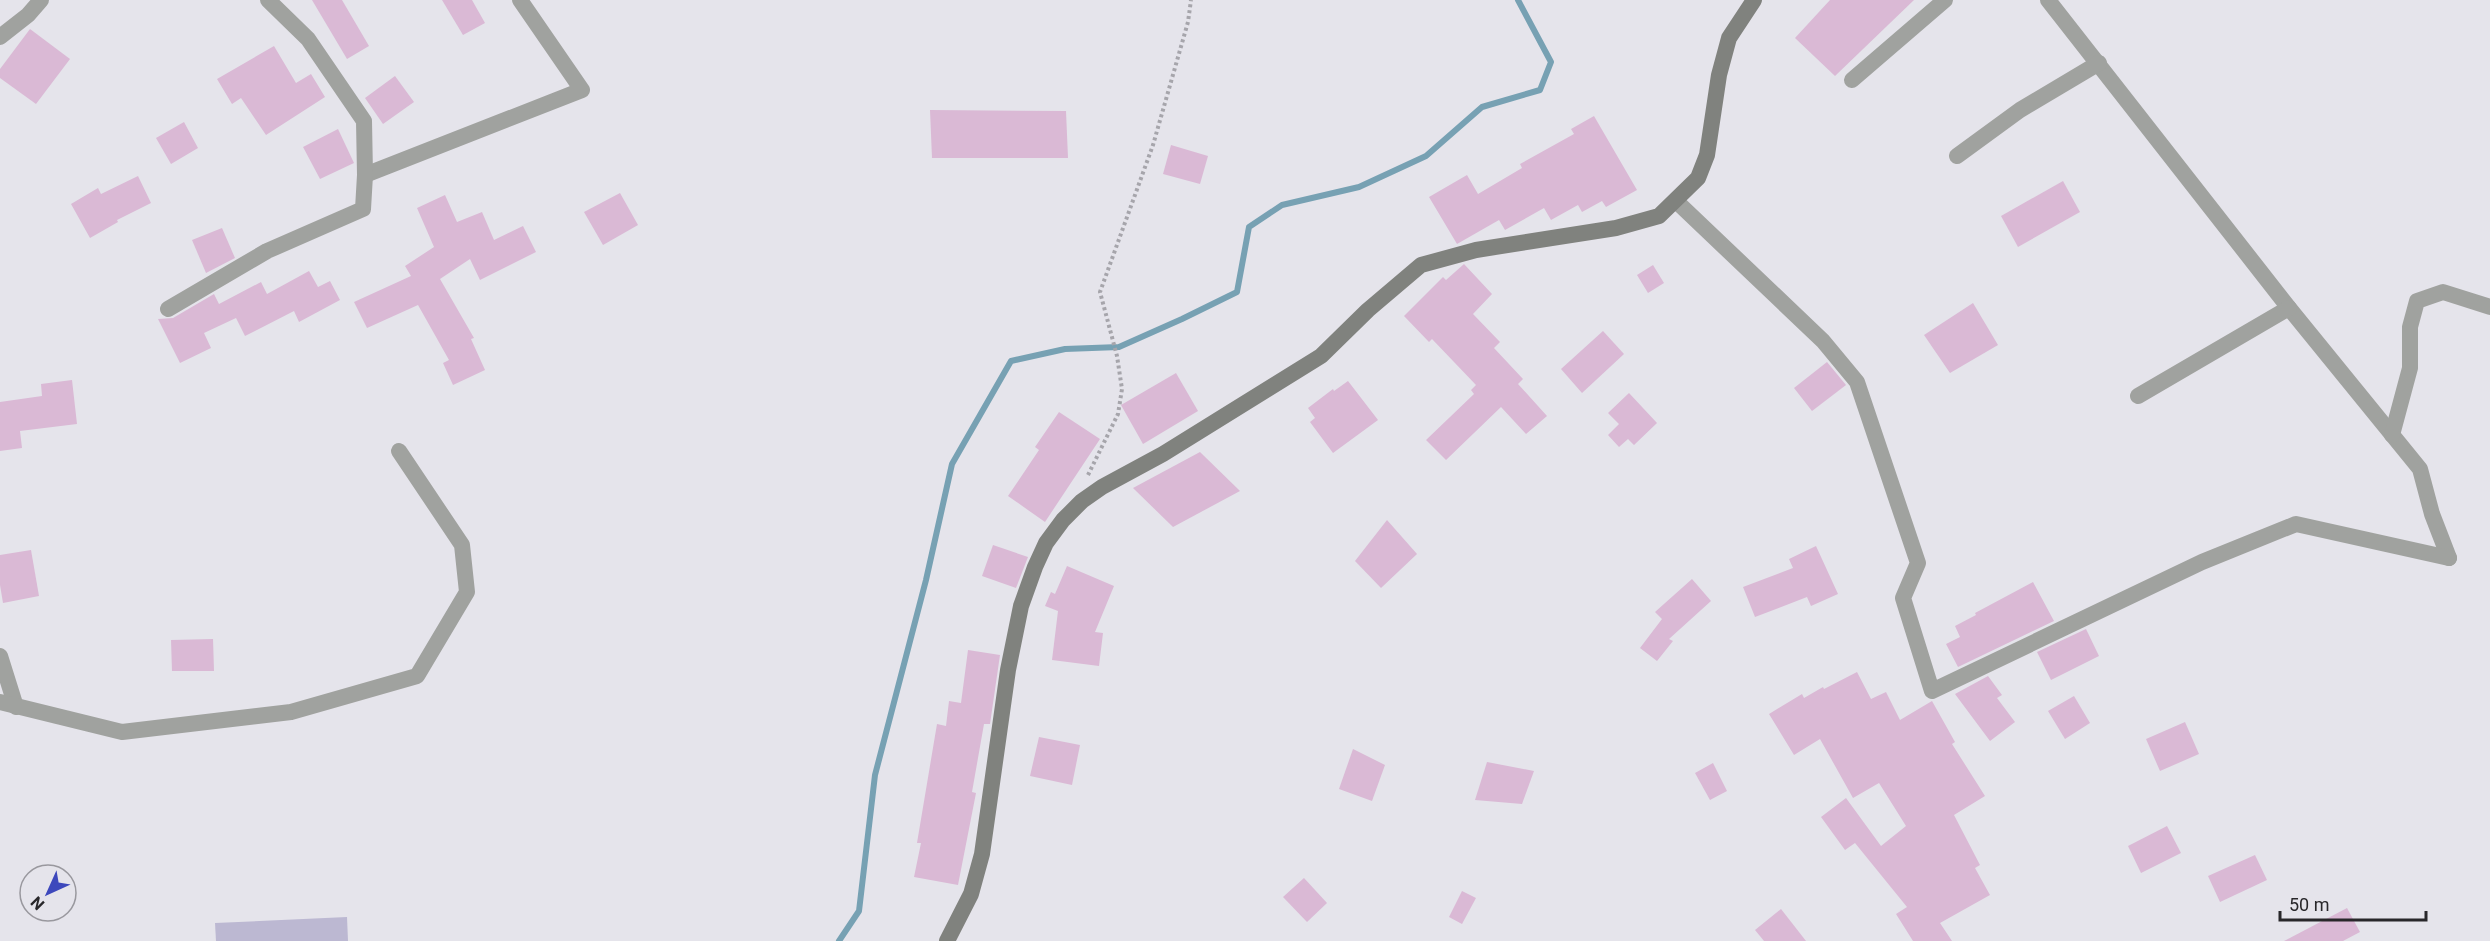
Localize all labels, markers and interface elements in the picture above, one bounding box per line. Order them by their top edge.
north arrow [18,863,78,923]
scale bar [2280,884,2426,922]
text: N [27,893,48,914]
text: 50 m [2289,894,2329,915]

